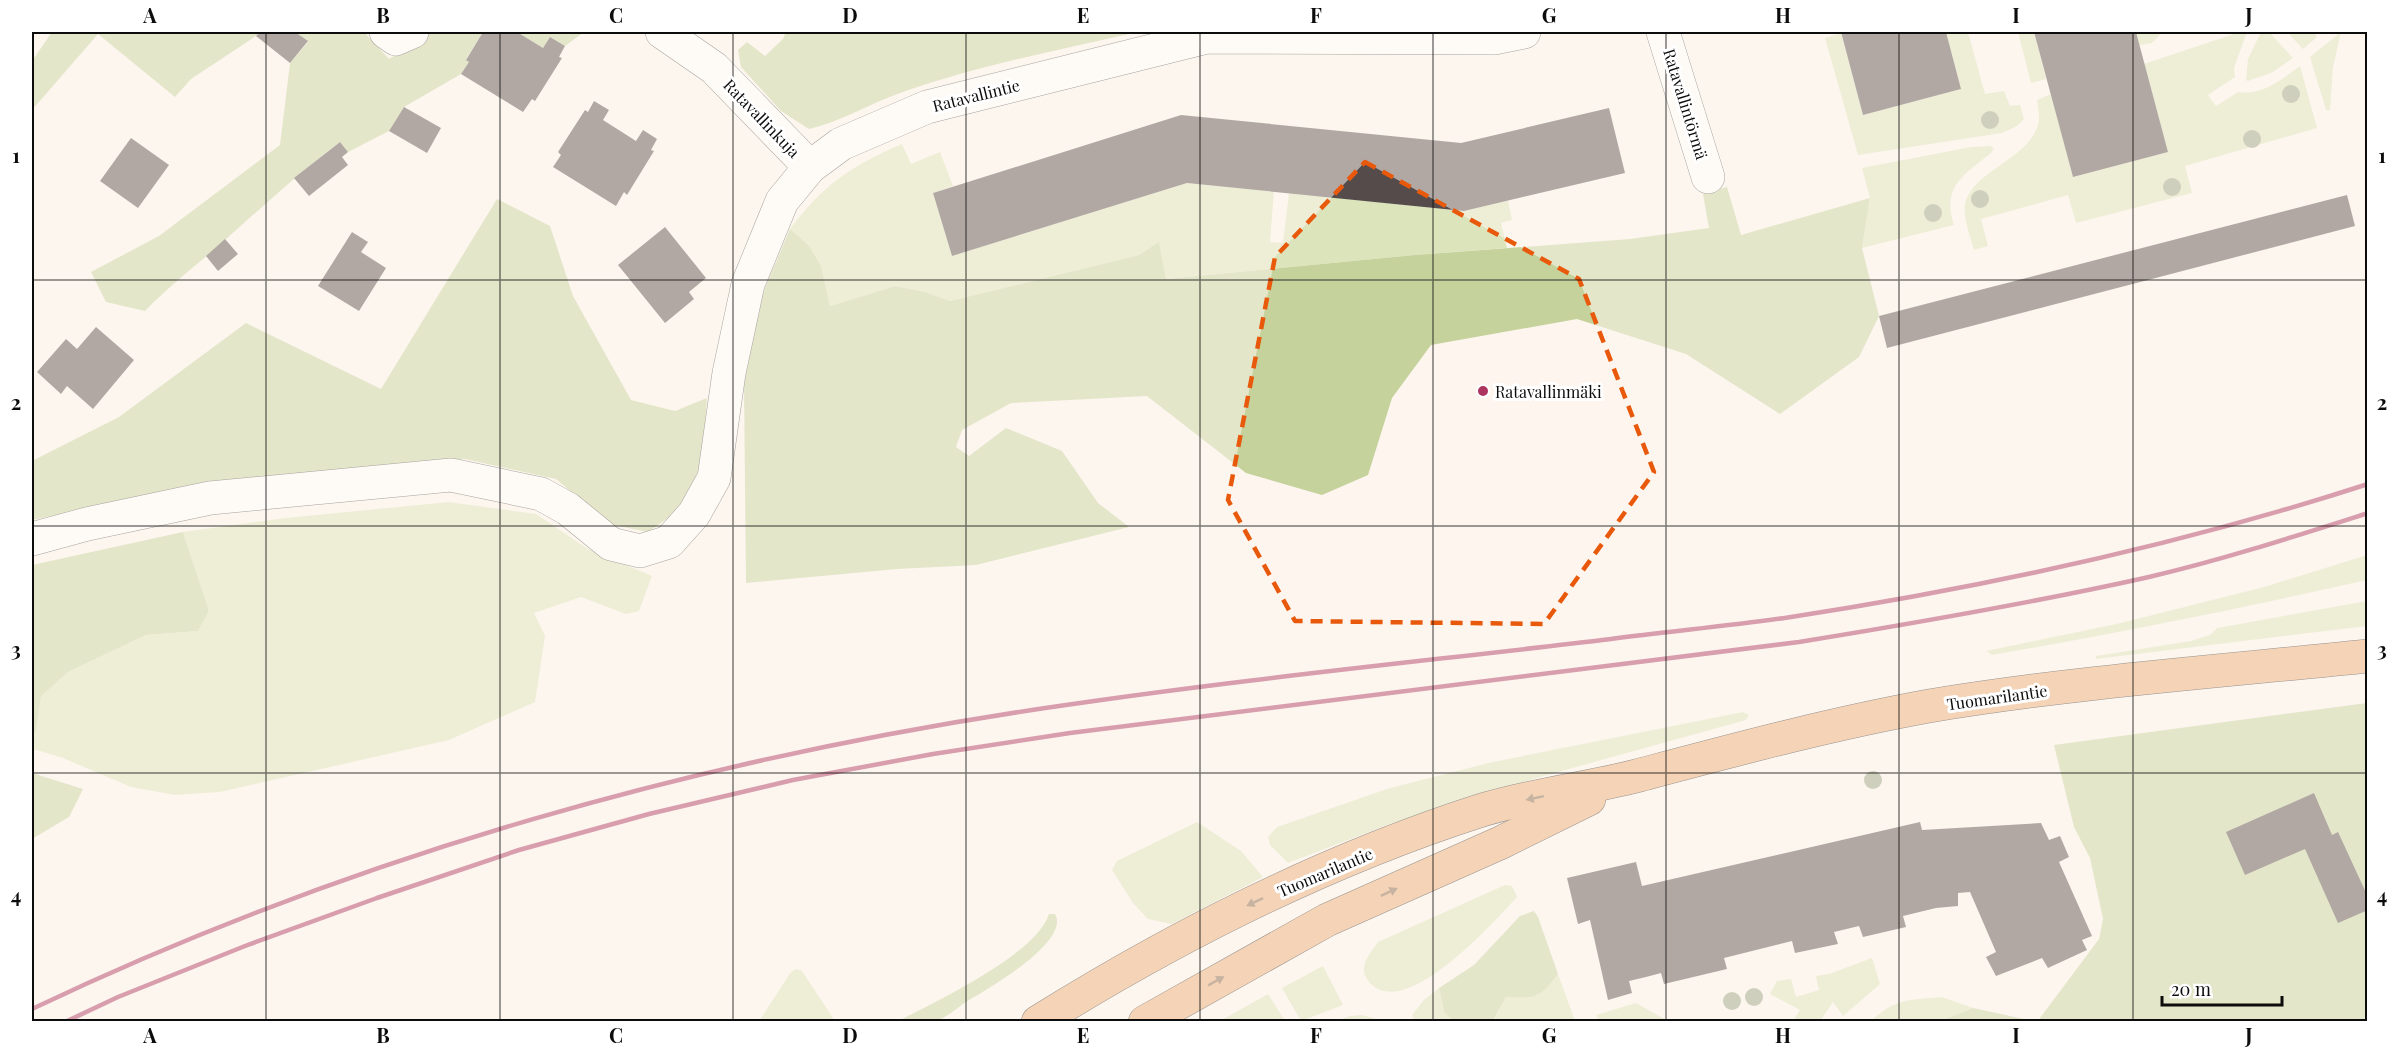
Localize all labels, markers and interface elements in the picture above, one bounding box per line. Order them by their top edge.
text: A [142,1,157,28]
text: B [376,1,390,28]
text: C [609,1,623,28]
text: D [842,1,858,28]
text: E [1077,1,1089,28]
text: F [1310,1,1322,28]
text: G [1542,1,1557,28]
text: H [1775,1,1791,28]
text: I [2012,1,2020,28]
text: J [2244,1,2253,28]
street label: Ratavallintörmä [1659,46,1713,162]
street label: Ratavallinkuja [719,74,805,162]
street label: Ratavallintie [930,74,1022,116]
text: 1 [12,141,20,168]
text: 1 [2378,141,2386,168]
place label: Ratavallinmäki [1495,381,1602,402]
marker: Ratavallinmäki [1476,384,1490,398]
text: 2 [11,388,21,415]
text: 2 [2377,388,2387,415]
text: 3 [11,635,21,662]
text: 3 [2377,635,2387,662]
street label: Tuomarilantie [1945,680,2049,714]
one-way arrow [1526,794,1545,803]
street label: Tuomarilantie [1274,843,1376,901]
text: 4 [11,881,21,908]
text: 4 [2377,881,2387,908]
one-way arrow [1381,887,1398,896]
one-way arrow [1246,898,1263,907]
scale bar [2162,969,2282,1007]
one-way arrow [1208,975,1224,986]
text: 20 m [2171,977,2211,1001]
text: A [142,1021,157,1048]
text: B [376,1021,390,1048]
text: C [609,1021,623,1048]
text: D [842,1021,858,1048]
text: E [1077,1021,1089,1048]
text: F [1310,1021,1322,1048]
text: G [1542,1021,1557,1048]
text: H [1775,1021,1791,1048]
text: I [2012,1021,2020,1048]
text: J [2244,1021,2253,1048]

